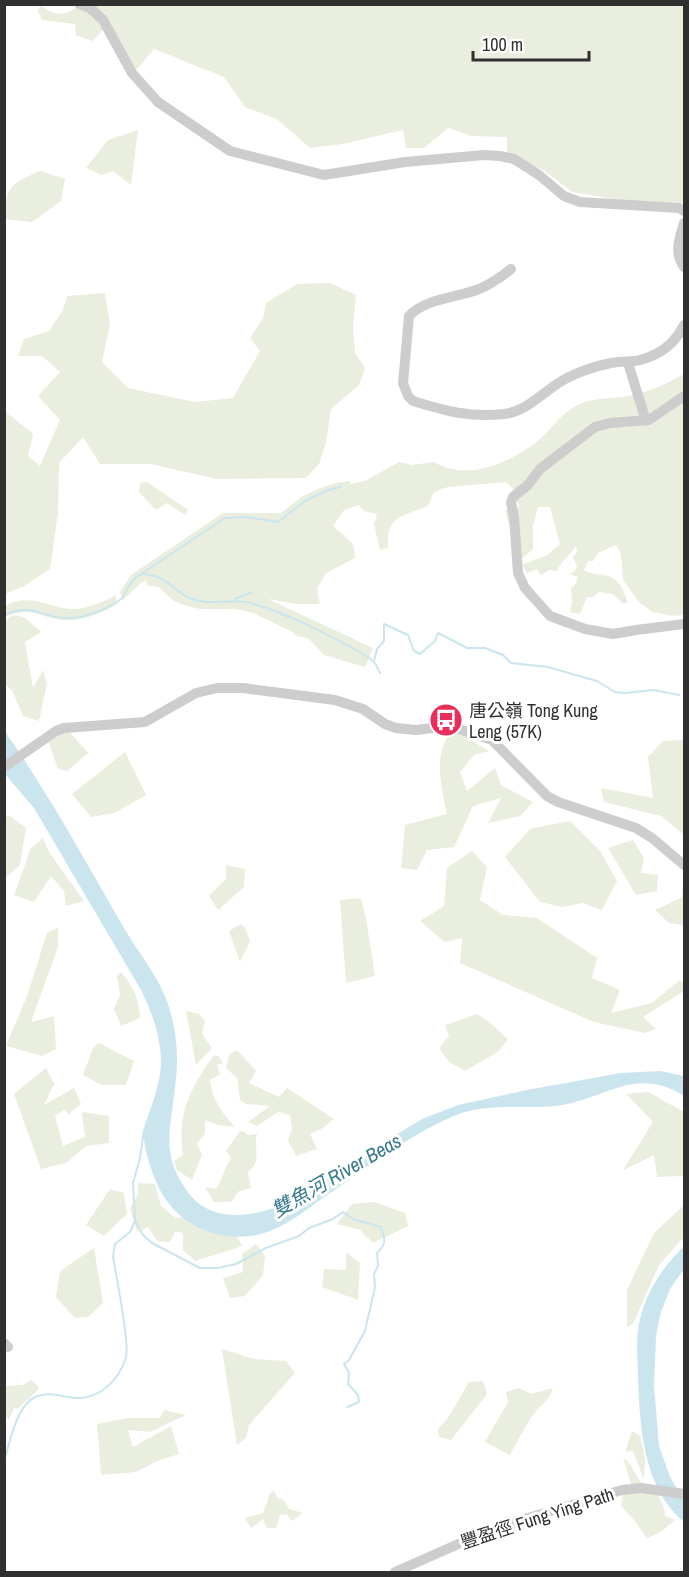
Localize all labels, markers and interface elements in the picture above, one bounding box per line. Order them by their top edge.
scale bar [473,24,588,62]
text: 100 m [482,32,523,57]
place label: 唐公嶺 Tong Kung Leng (57K) [469,698,598,744]
bus stop icon: 唐公嶺 Tong Kung Leng (57K) [428,702,464,738]
water label: 雙魚河 River Beas [266,1127,406,1223]
street label: 豐盈徑 Fung Ying Path [457,1481,617,1555]

